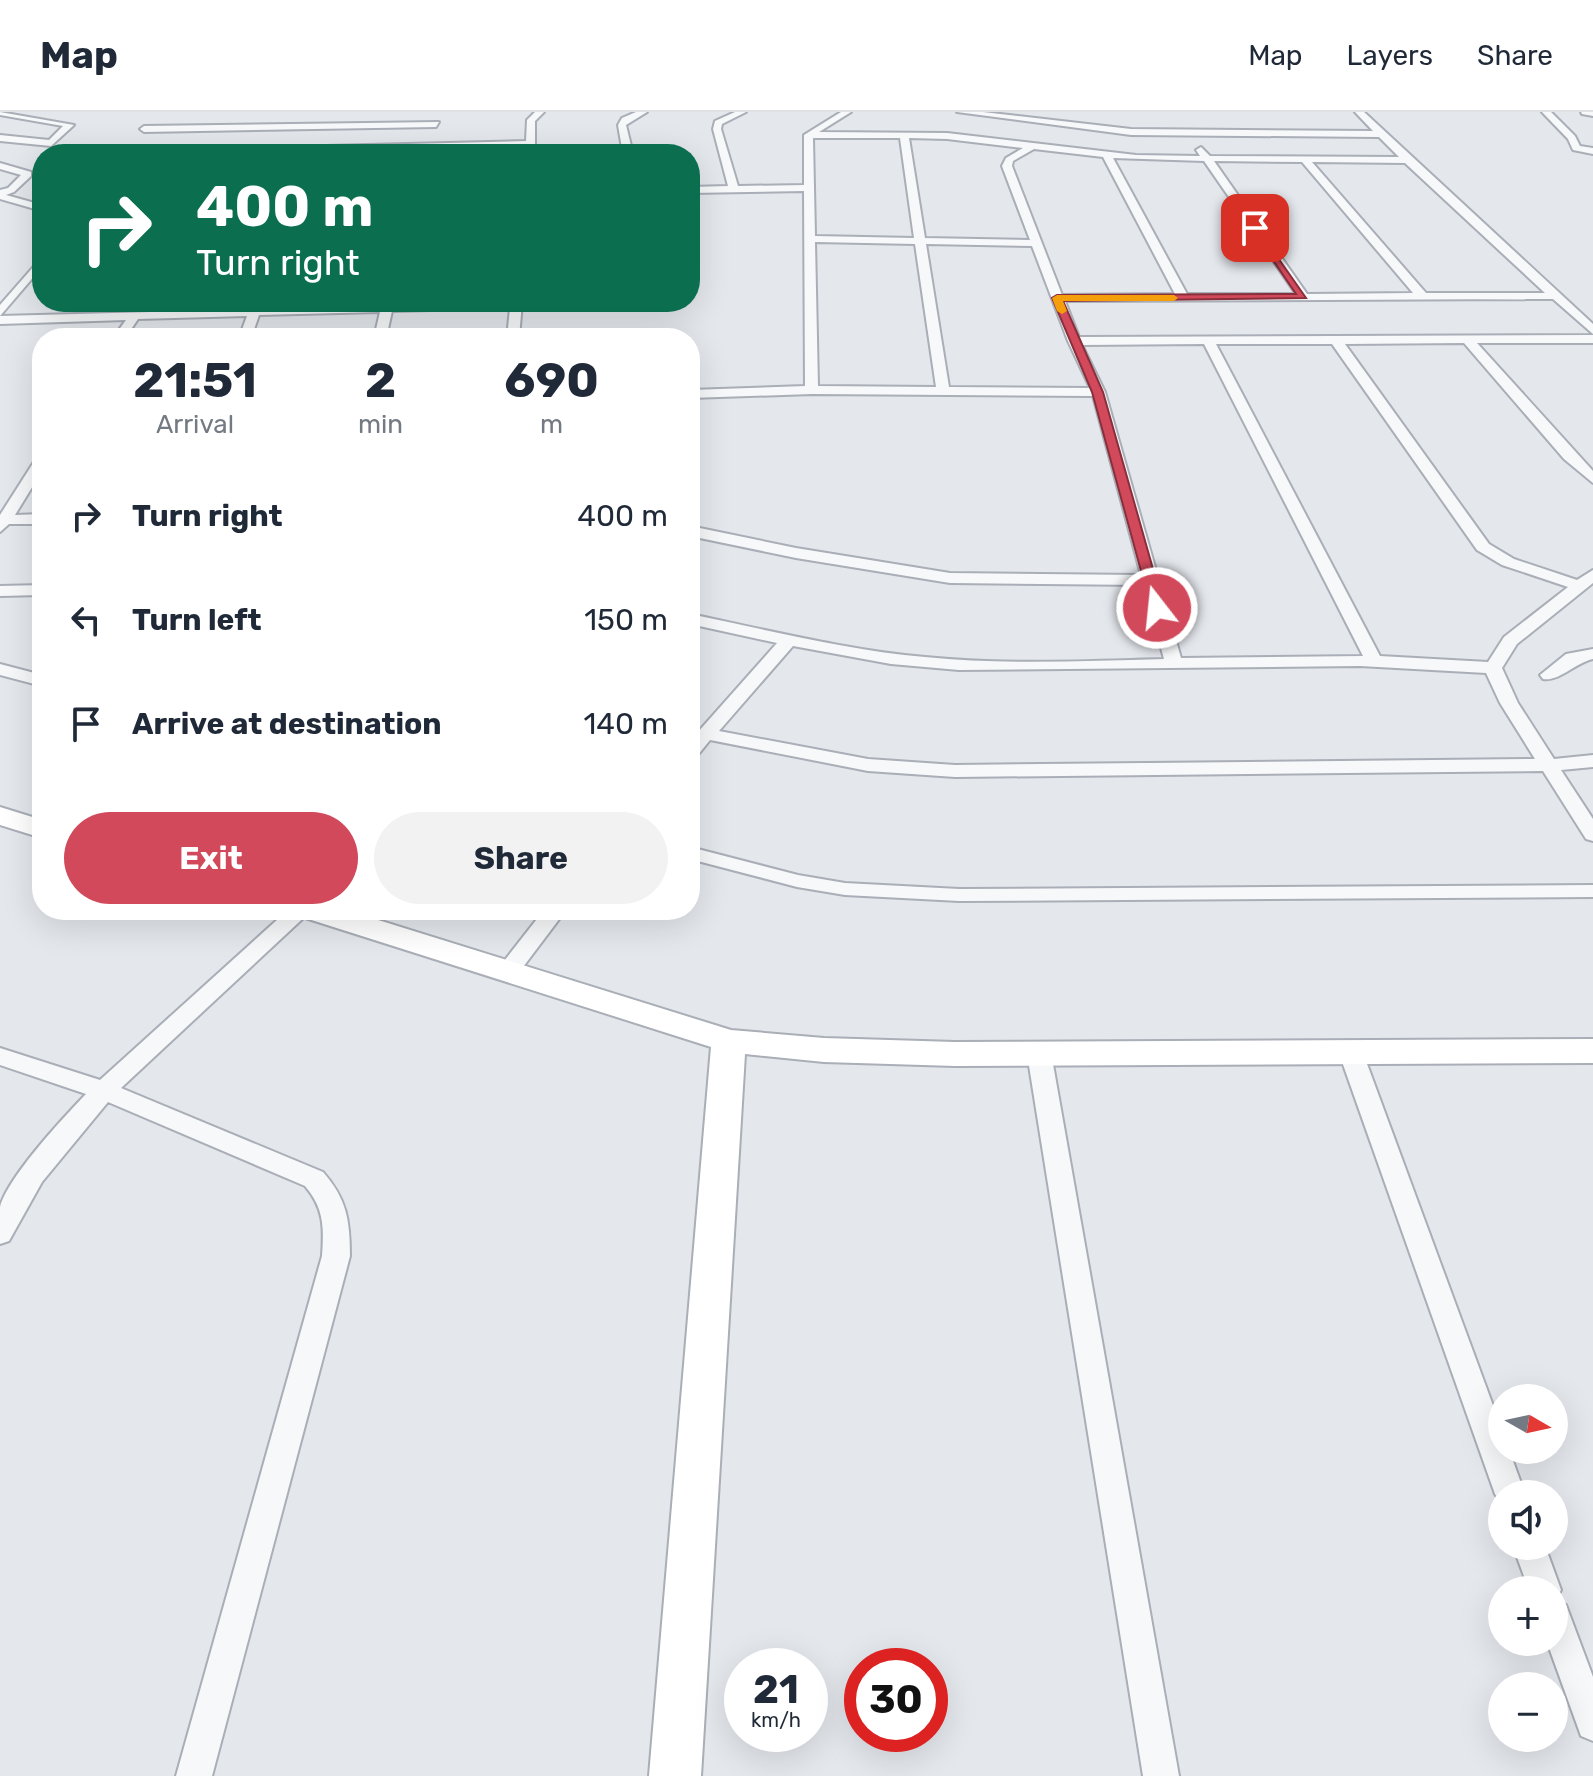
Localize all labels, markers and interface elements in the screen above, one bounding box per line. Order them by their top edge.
text: Map [40,32,118,78]
text: Map [1248,39,1303,72]
text: Layers [1347,39,1433,72]
text: Share [1477,39,1553,72]
text: 400 m [196,174,374,240]
icon: right [64,176,168,280]
pin [1221,194,1289,262]
icon: arrive [1233,206,1277,250]
text: Turn right [196,241,360,284]
text: 21:51 [133,352,257,409]
text: 2 [365,352,396,409]
text: 690 [504,352,599,409]
text: Arrival [156,409,234,440]
text: min [358,409,403,440]
text: m [540,409,563,440]
icon: right [64,494,108,538]
text: Turn right [132,498,283,534]
text: 400 m [577,498,668,534]
position arrow [1115,566,1199,650]
icon: left [64,598,108,642]
text: Turn left [132,602,262,638]
text: 150 m [584,602,668,638]
icon: arrive [64,702,108,746]
text: Arrive at destination [132,706,442,742]
text: 140 m [583,706,668,742]
button: Exit [64,812,358,904]
button: Share [374,812,668,904]
north arrow [1488,1384,1568,1464]
map controls [1488,1384,1568,1752]
button: sound [1488,1480,1568,1560]
button: + [1488,1576,1568,1656]
speed limit sign: 30 [844,1648,948,1752]
text: 21 [753,1666,799,1713]
button: − [1488,1672,1568,1752]
text: km/h [751,1708,801,1732]

